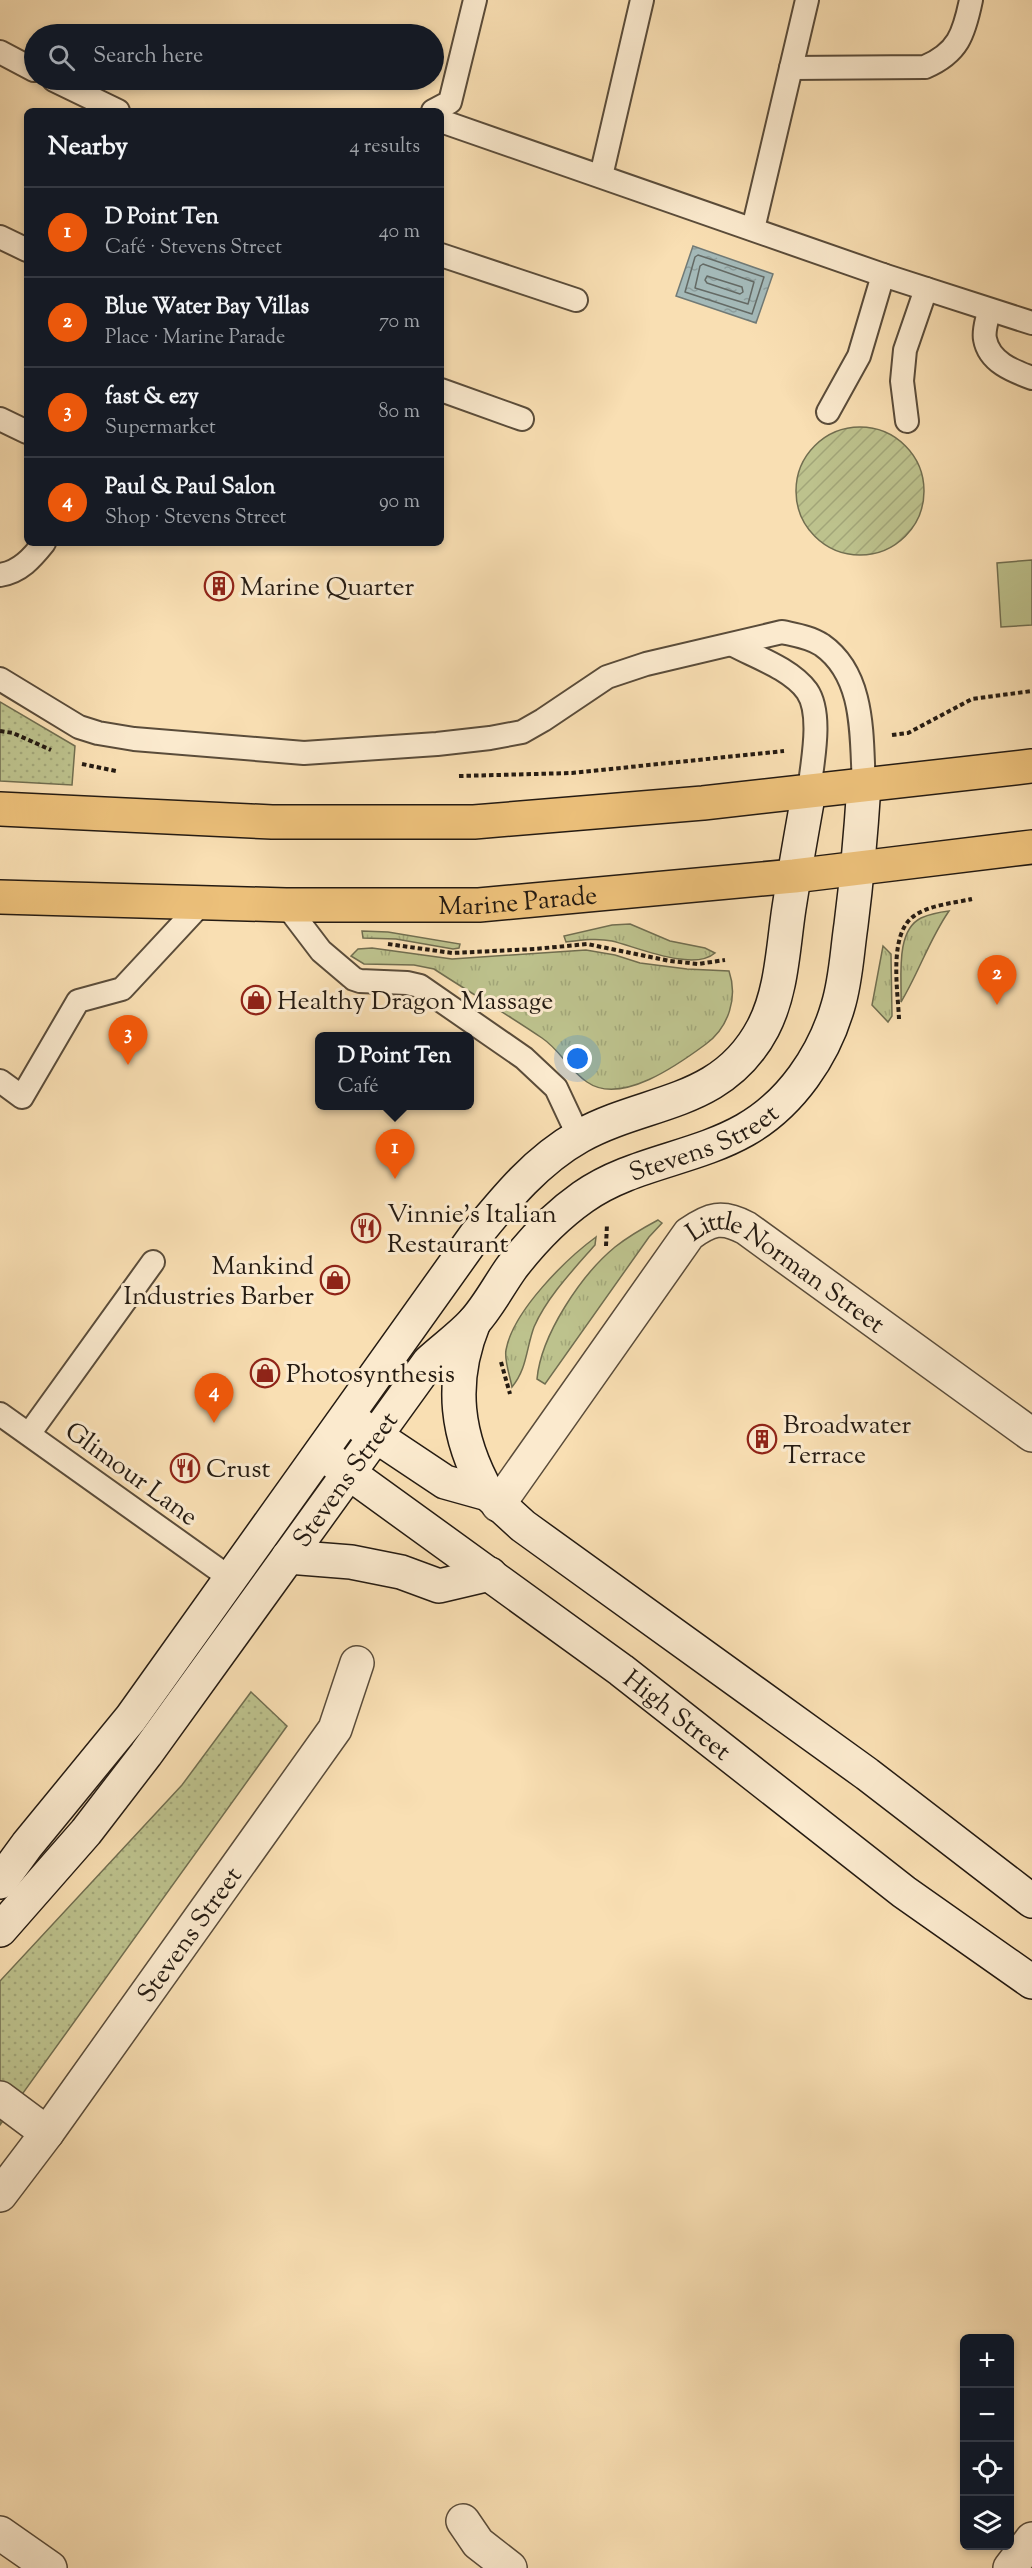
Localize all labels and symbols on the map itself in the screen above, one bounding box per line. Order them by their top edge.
building icon: Marine Quarter [203,570,235,602]
place label: Marine Quarter [240,570,415,607]
street label: Marine Parade [438,878,599,926]
pin: 2 [978,956,1016,1005]
shop icon: Healthy Dragon Massage [240,984,272,1016]
place label: Healthy Dragon Massage [277,984,553,1021]
pin: 3 [108,1016,148,1065]
your location [563,1044,592,1073]
street label: Stevens Street [624,1097,788,1193]
pin: 1 [376,1130,414,1179]
place label: Vinnie's Italian Restaurant [387,1197,557,1264]
street label: Little Norman Street [679,1204,892,1344]
restaurant icon: Vinnie's Italian Restaurant [350,1212,382,1244]
place label: Mankind Industries Barber [123,1249,314,1316]
shop icon: Mankind Industries Barber [319,1264,351,1296]
shop icon: Photosynthesis [249,1357,281,1389]
place label: Photosynthesis [286,1357,455,1394]
pin: 4 [194,1374,234,1423]
street label: Stevens Street [285,1405,408,1556]
place label: Broadwater Terrace [783,1408,912,1475]
street label: Glimour Lane [56,1414,205,1536]
building icon: Broadwater Terrace [746,1423,778,1455]
restaurant icon: Crust [169,1452,201,1484]
place label: Crust [206,1452,271,1489]
street label: High Street [614,1662,738,1771]
street label: Stevens Street [129,1860,252,2011]

